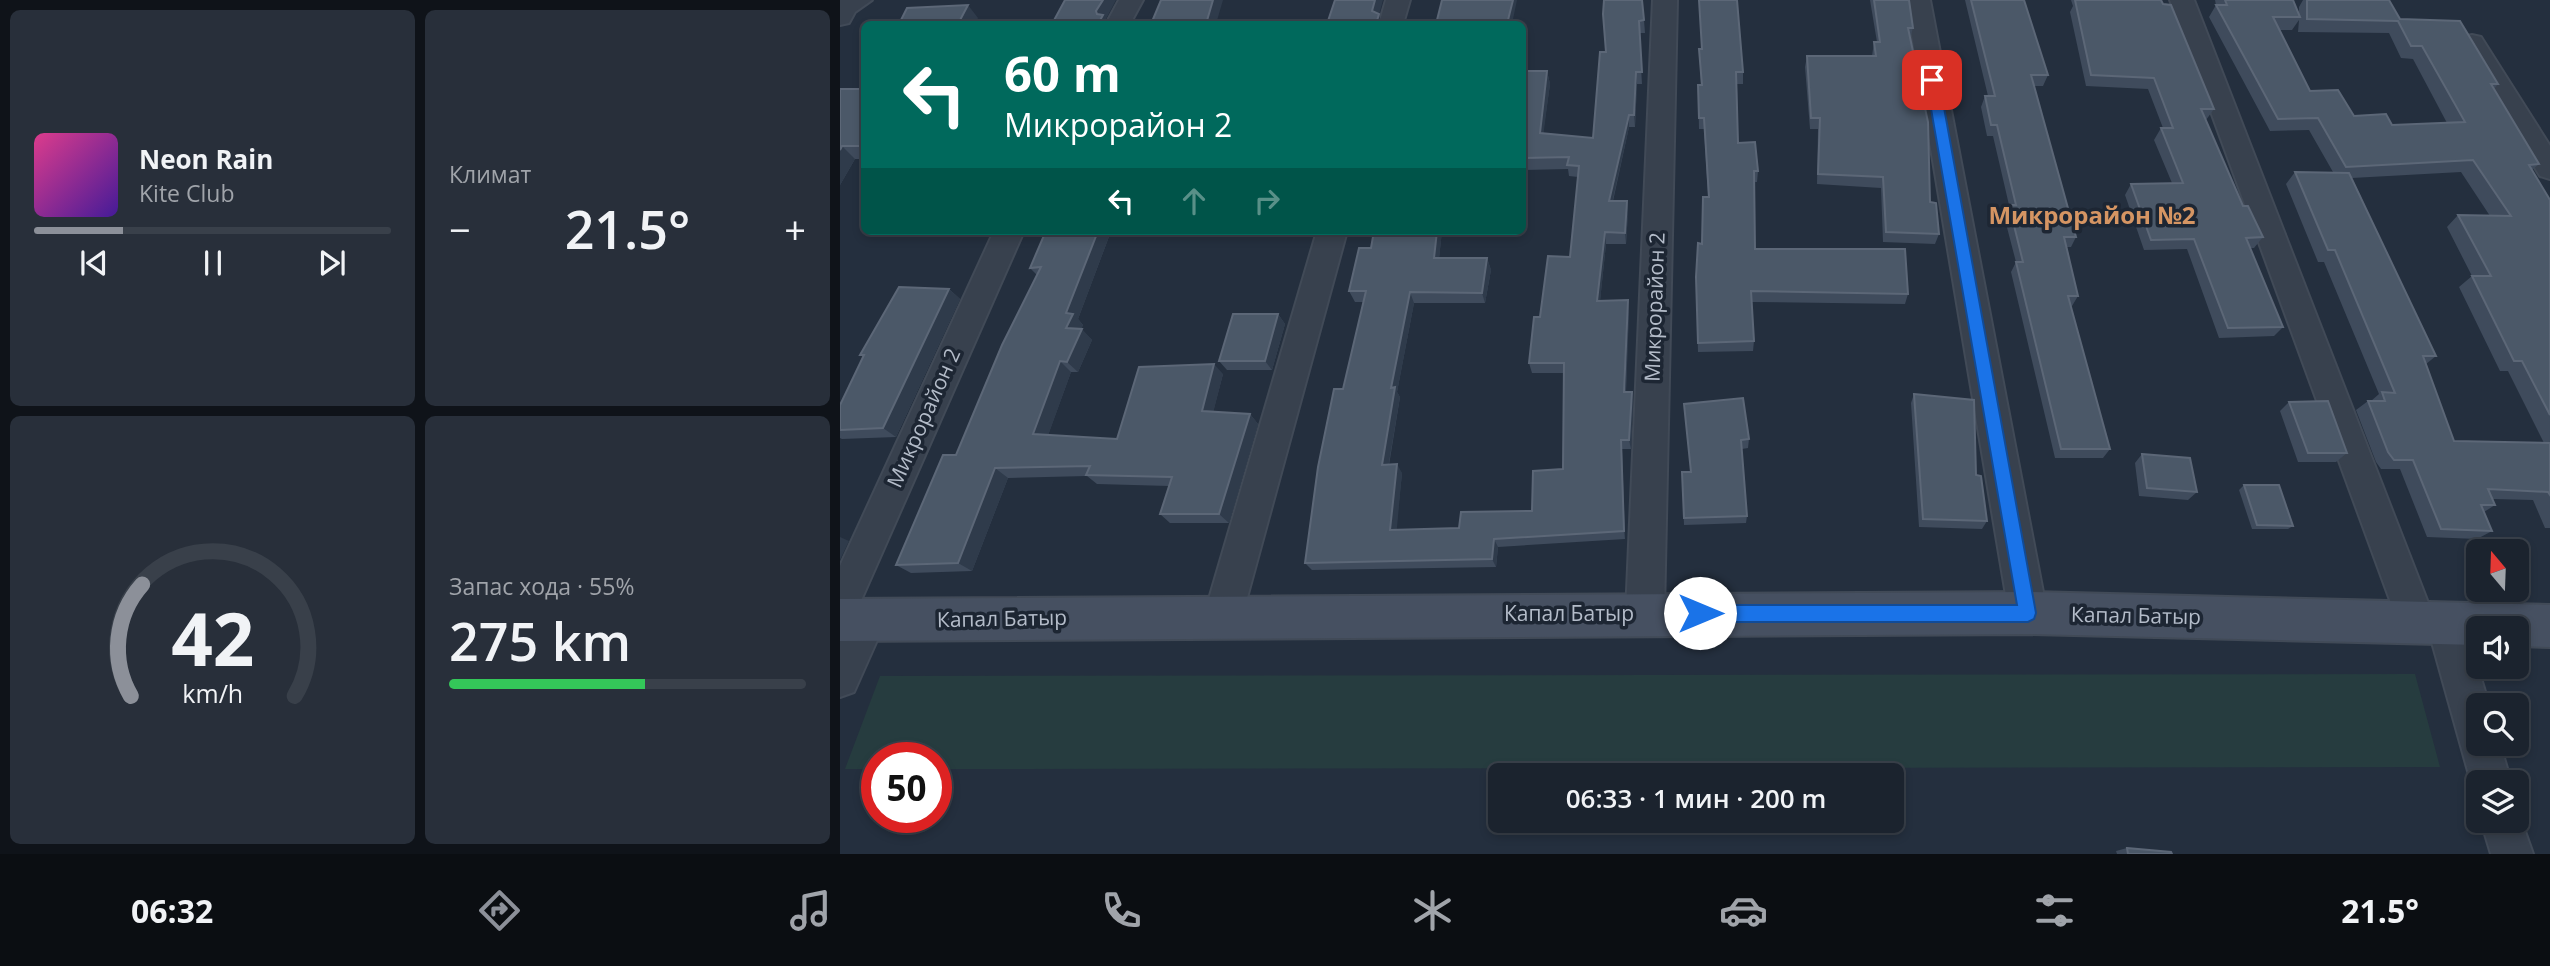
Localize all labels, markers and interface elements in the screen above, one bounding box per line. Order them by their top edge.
text: 60 m [1004,40,1121,106]
icon: left [889,49,980,140]
pin [1902,50,1962,110]
icon: arrive [1913,61,1951,99]
text: Микрорайон 2 [1004,103,1232,146]
text: Neon Rain [139,141,273,177]
text: Климат [449,158,531,190]
text: Kite Club [139,177,234,209]
icon: left [1102,182,1140,220]
icon: ahead [1175,182,1213,220]
icon: right [1248,182,1286,220]
text: 21.5° [565,193,690,264]
district label: Микрорайон №2 [1988,198,2196,231]
text: − [449,203,471,255]
text: + [784,203,806,255]
street label: Микрорайон 2 [1637,232,1671,382]
icon: previous [75,244,113,282]
icon: pause [194,244,232,282]
icon: next [313,244,351,282]
street label: Микрорайон 2 [880,343,966,492]
north arrow [2466,539,2529,602]
map controls [2466,539,2529,833]
text: Запас хода · 55% [449,570,634,602]
position arrow [1663,576,1737,650]
text: 42 [171,588,254,687]
street label: Капал Батыр [1504,599,1634,627]
street label: Капал Батыр [2071,600,2201,630]
street label: Капал Батыр [937,603,1067,633]
text: 275 km [449,605,631,676]
button: sound [2466,616,2529,679]
text: km/h [182,676,243,710]
button: search [2466,693,2529,756]
speed limit sign: 50 [861,742,952,833]
button: layers [2466,770,2529,833]
text: 06:33 · 1 мин · 200 m [1566,780,1826,816]
icon: directions [475,886,524,935]
icon: music [786,886,835,935]
icon: phone [1097,886,1146,935]
icon: climate [1408,886,1457,935]
icon: car [1719,886,1768,935]
icon: filters [2030,886,2079,935]
text: 06:32 [131,889,213,932]
text: 21.5° [2341,889,2419,932]

